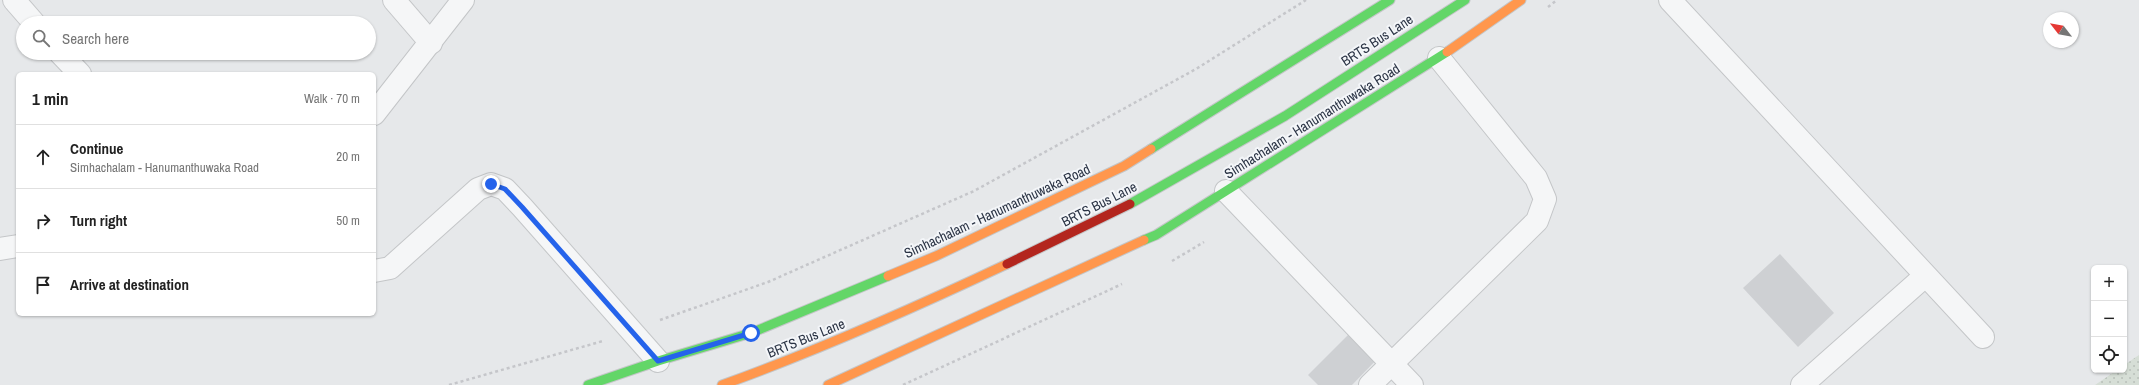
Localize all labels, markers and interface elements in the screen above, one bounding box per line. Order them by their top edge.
street label: BRTS Bus Lane [1338,10,1416,70]
north arrow [2043,12,2079,48]
search box [16,16,376,60]
icon: search [30,27,52,49]
text: Search here [62,28,129,49]
street label: Simhachalam - Hanumanthuwaka Road [1221,59,1403,183]
text: 1 min [32,87,68,110]
text: Walk · 70 m [304,90,360,107]
text: Continue [70,138,123,159]
icon: ahead [32,146,54,168]
text: 20 m [336,148,360,165]
text: Simhachalam - Hanumanthuwaka Road [70,159,259,176]
street label: Simhachalam - Hanumanthuwaka Road [901,160,1093,262]
route end [482,175,500,193]
street label: BRTS Bus Lane [1058,177,1140,231]
icon: right [32,210,54,232]
text: Turn right [70,210,127,231]
text: 50 m [336,212,360,229]
map controls [2091,265,2127,373]
button: + [2091,265,2127,301]
icon: arrive [32,274,54,296]
text: Arrive at destination [70,274,189,295]
button: − [2091,301,2127,337]
street label: BRTS Bus Lane [765,314,847,362]
route start [742,324,760,342]
button: locate [2091,337,2127,373]

